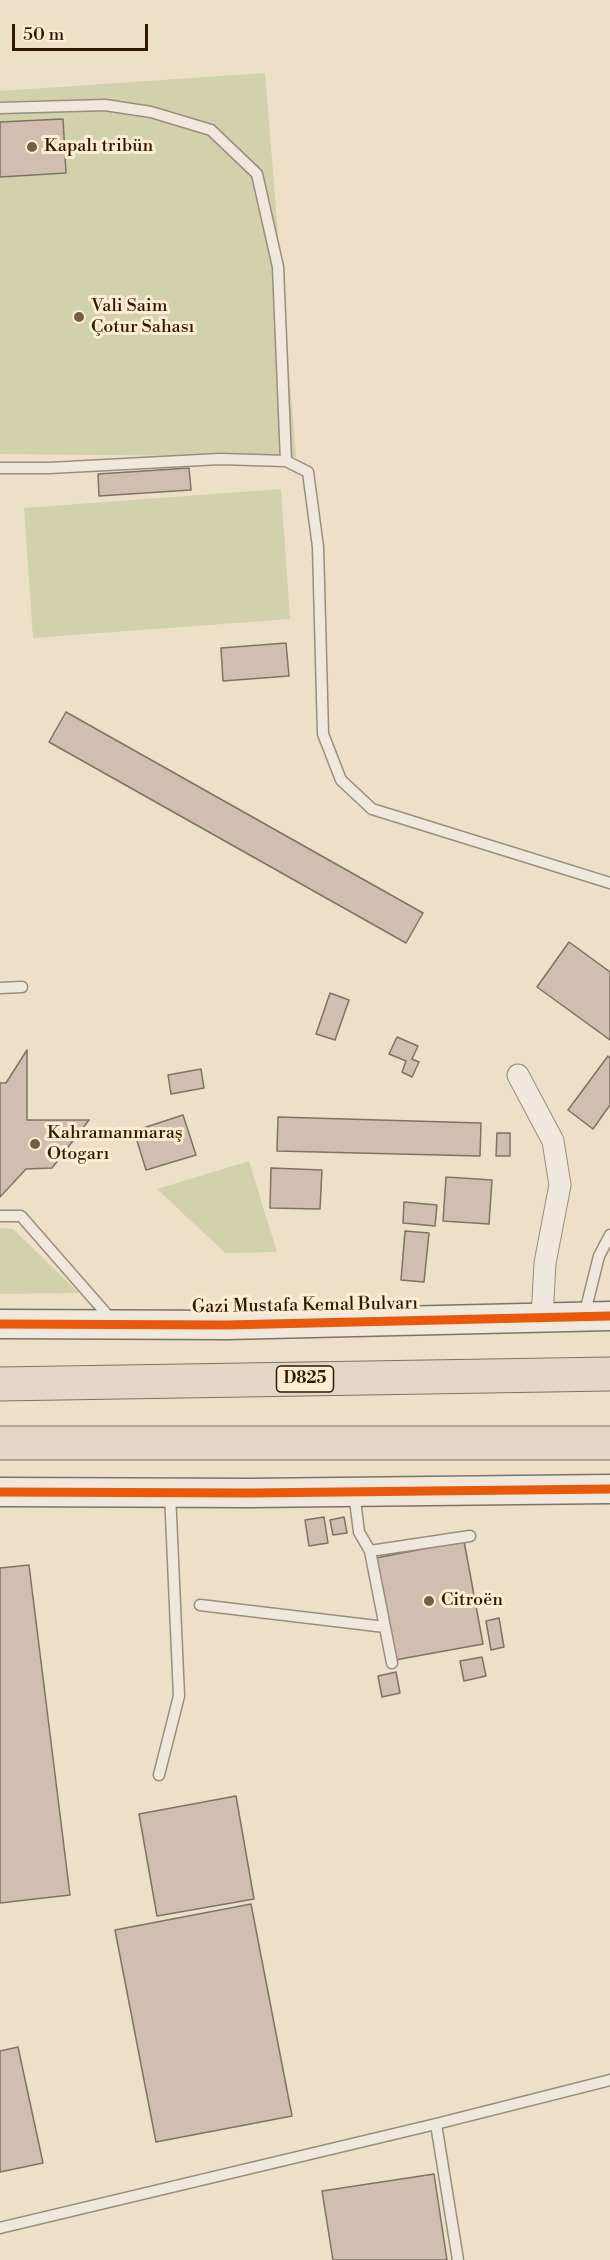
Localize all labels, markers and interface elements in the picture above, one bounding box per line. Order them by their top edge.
scale bar [15,12,152,50]
text: 50 m [23,23,64,46]
place label: Kapalı tribün [44,136,153,158]
marker: Kapalı tribün [25,140,39,154]
place label: Vali Saim Çotur Sahası [91,296,195,338]
marker: Vali Saim Çotur Sahası [72,310,86,324]
place label: Kahramanmaraş Otogarı [47,1123,183,1166]
marker: Kahramanmaraş Otogarı [28,1137,42,1151]
street label: Gazi Mustafa Kemal Bulvarı [192,1293,418,1319]
road number: D825 [276,1366,334,1392]
place label: Citroën [441,1590,503,1612]
marker: Citroën [422,1594,436,1608]

